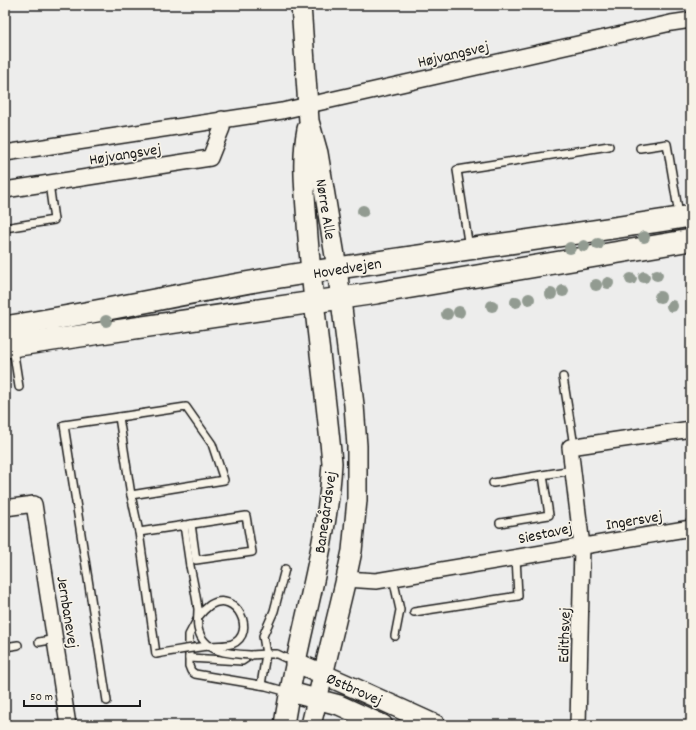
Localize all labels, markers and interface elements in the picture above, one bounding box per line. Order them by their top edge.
street label: Højvangsvej [416,36,492,75]
street label: Højvangsvej [88,138,163,173]
street label: Nørre Alle [308,177,341,241]
street label: Hovedvejen [312,253,383,286]
street label: Banegårdsvej [309,470,344,555]
street label: Ingersvej [604,506,664,537]
street label: Siestavej [516,517,575,551]
street label: Jernbanevej [49,575,84,650]
street label: Edithsvej [553,607,578,663]
street label: Østbrovej [322,668,386,713]
scale bar [24,682,140,708]
text: 50 m [30,689,53,706]

